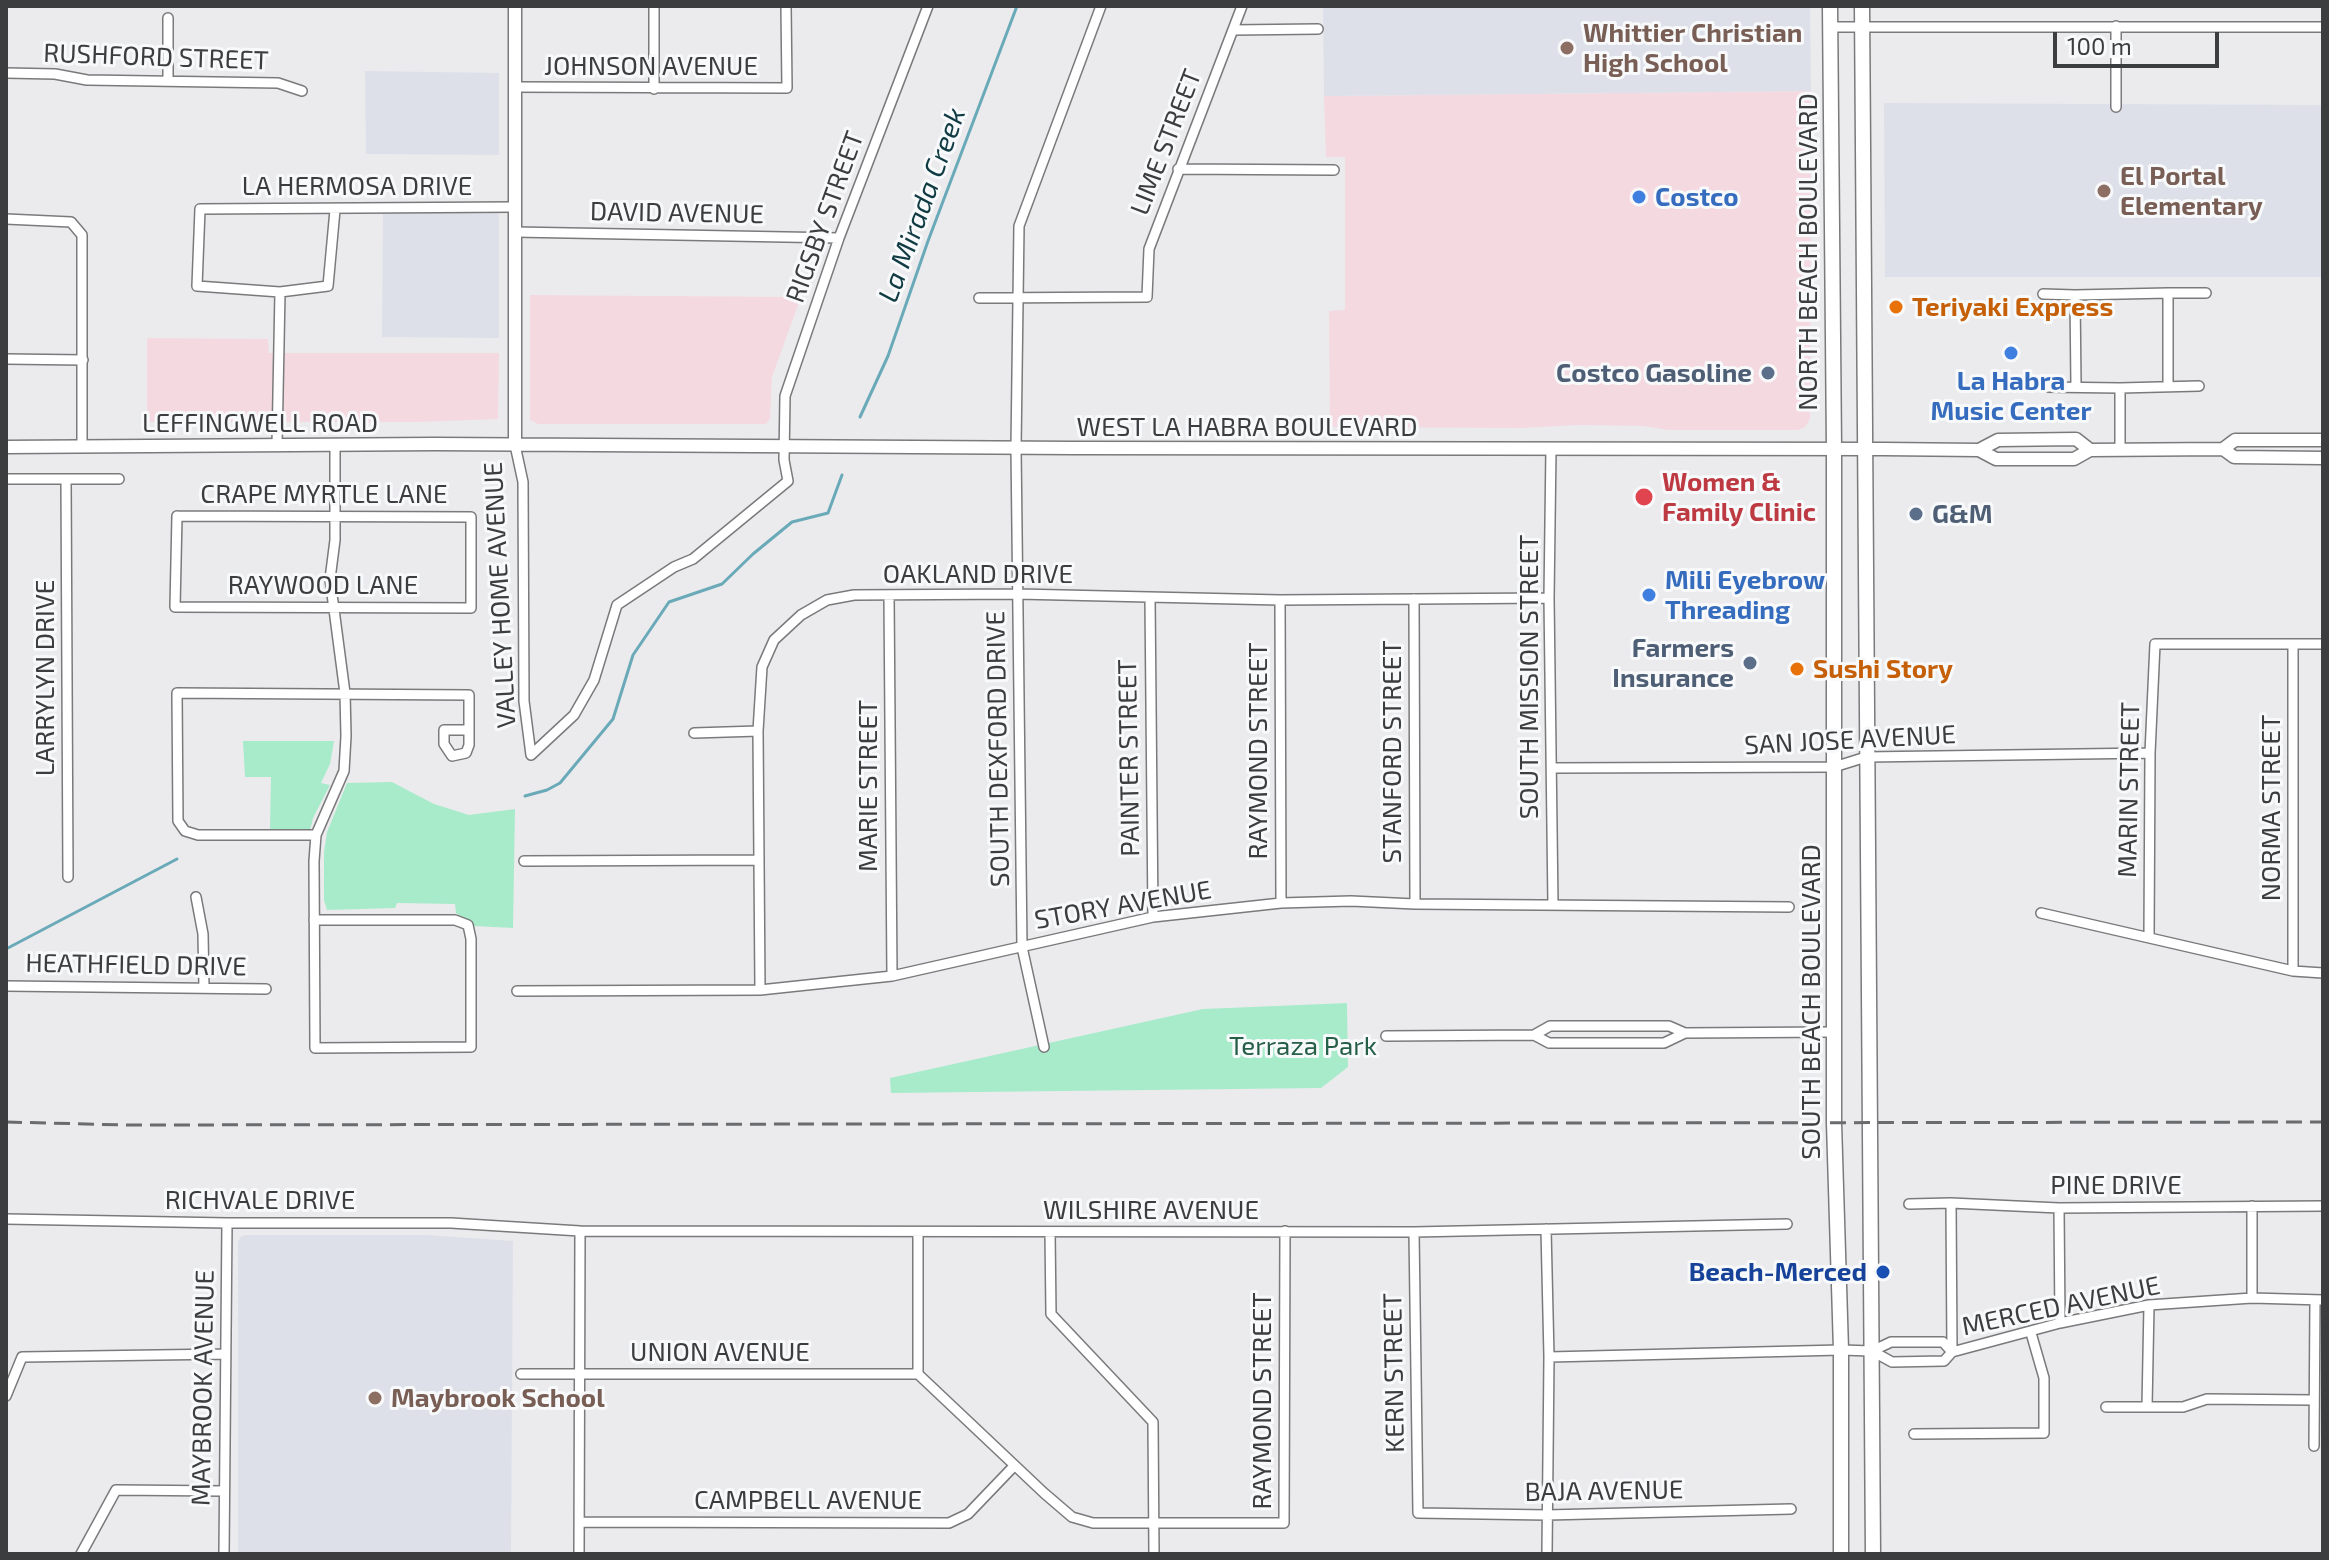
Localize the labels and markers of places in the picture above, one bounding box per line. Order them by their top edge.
place label: Whittier Christian High School [1583,17,1802,78]
marker: Whittier Christian High School [1558,39,1576,57]
place label: El Portal Elementary [2120,160,2263,222]
place label: Costco [1655,181,1738,213]
marker: El Portal Elementary [2095,182,2113,200]
marker: Costco [1630,188,1648,206]
place label: Teriyaki Express [1912,291,2113,323]
marker: Teriyaki Express [1887,298,1905,316]
marker: La Habra Music Center [2002,344,2020,362]
place label: Costco Gasoline [1556,357,1752,389]
marker: Costco Gasoline [1759,364,1777,382]
place label: La Habra Music Center [1930,365,2092,426]
place label: Women & Family Clinic [1662,466,1816,528]
marker: Women & Family Clinic [1633,486,1655,508]
place label: G&M [1932,498,1993,530]
marker: G&M [1907,505,1925,523]
place label: Mili Eyebrow Threading [1665,564,1825,626]
marker: Mili Eyebrow Threading [1640,586,1658,604]
place label: Farmers Insurance [1612,632,1734,694]
place label: Sushi Story [1813,653,1953,685]
marker: Farmers Insurance [1741,654,1759,672]
marker: Sushi Story [1788,660,1806,678]
place label: Beach-Merced [1689,1256,1867,1288]
marker: Beach-Merced [1874,1263,1892,1281]
place label: Maybrook School [391,1382,605,1414]
marker: Maybrook School [366,1389,384,1407]

